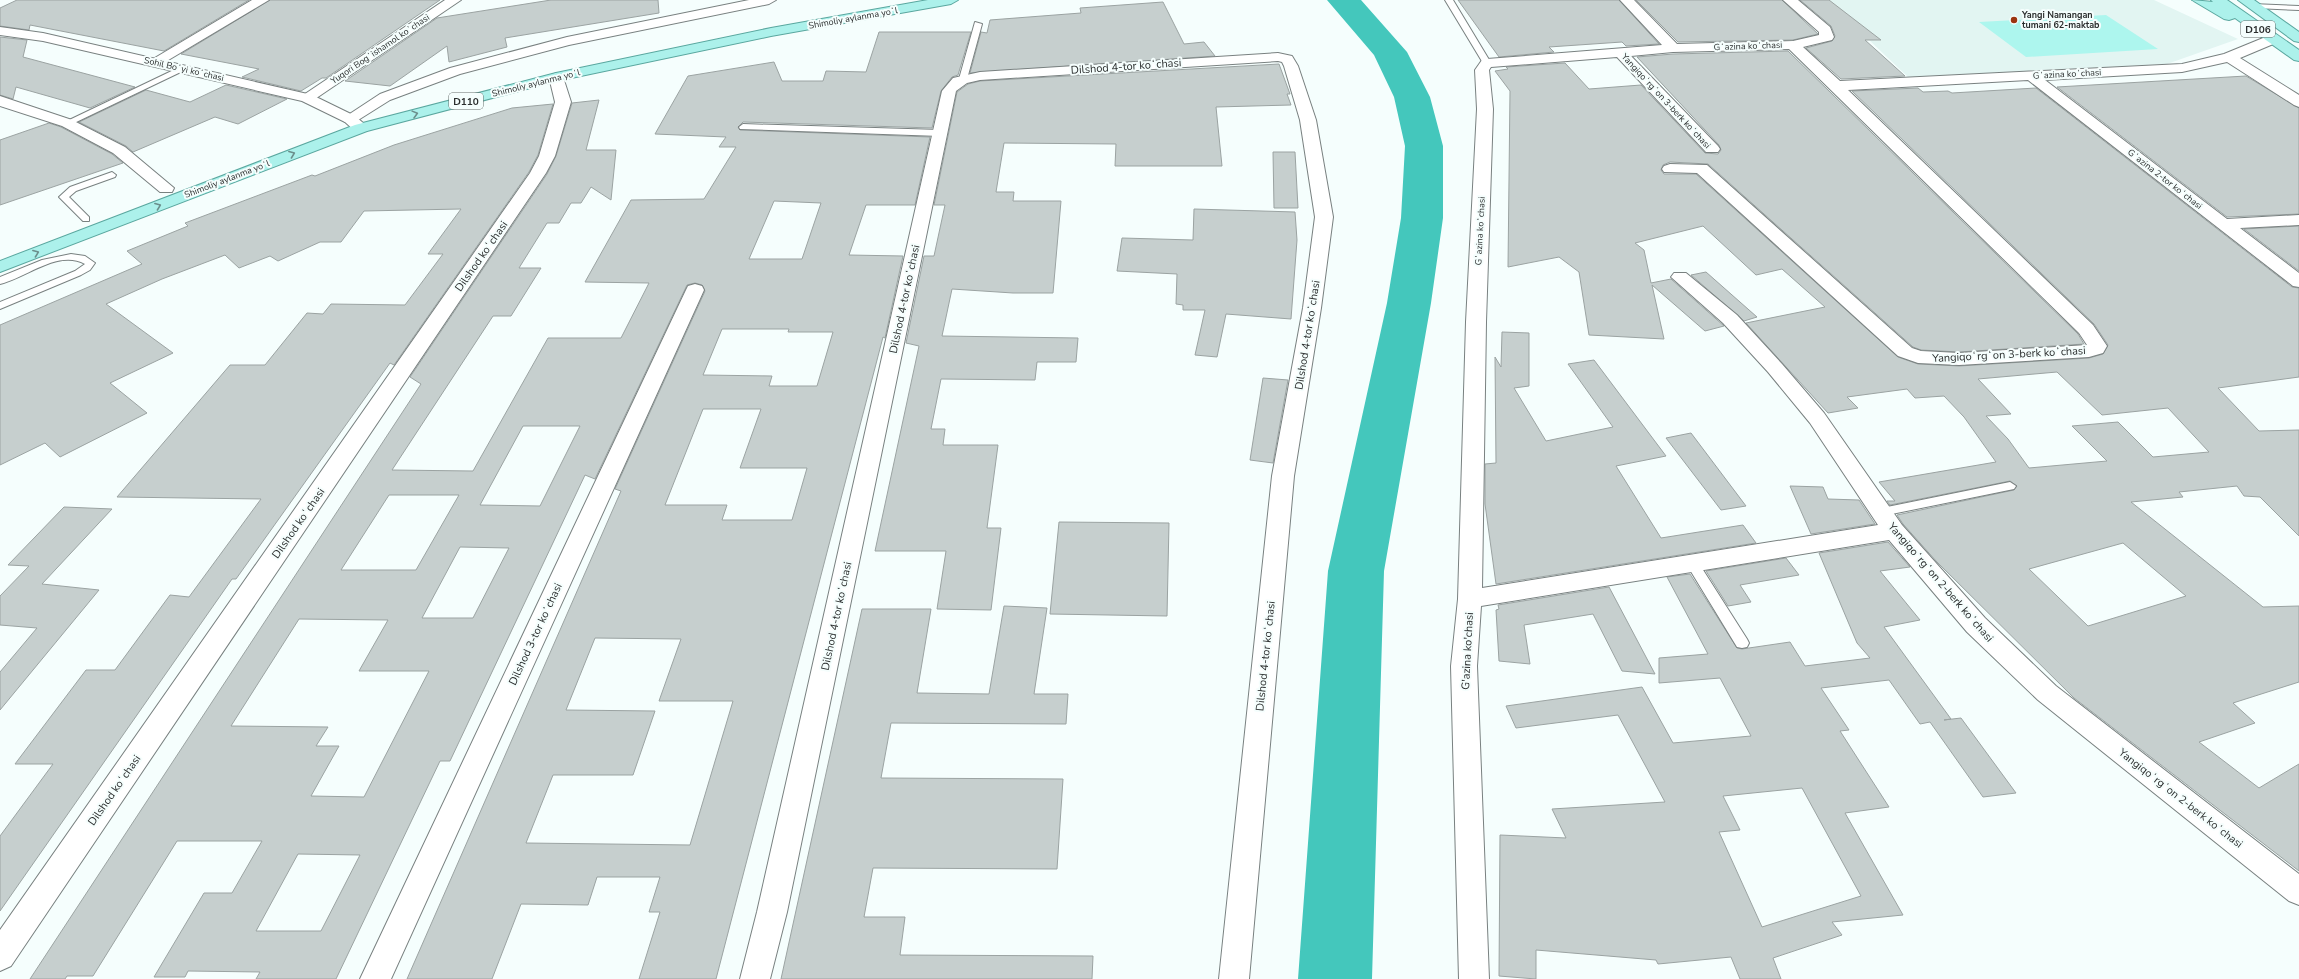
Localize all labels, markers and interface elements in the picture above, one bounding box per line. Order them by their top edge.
street label: Shimoliy aylanma yoʻl [807,4,899,32]
place label: Yangi Namangan tumani 62-maktab [2021,9,2100,31]
street label: Yuqori Bogʻishamol koʻchasi [327,11,432,87]
marker: Yangi Namangan tumani 62-maktab [2009,15,2019,25]
road number: D106 [2241,21,2275,37]
street label: Gʻazina koʻchasi [1713,39,1783,53]
street label: Yangiqoʻrgʻon 3-berk koʻchasi [1618,50,1713,151]
street label: Sohil Boʻyi koʻchasi [143,54,225,84]
street label: Dilshod 4-tor koʻchasi [1070,55,1182,78]
street label: Shimoliy aylanma yoʻl [491,66,582,100]
street label: Gʻazina koʻchasi [2032,66,2102,82]
road number: D110 [449,93,483,109]
one-way arrow [412,110,419,119]
street label: Gʻazina 2-tor koʻchasi [2125,146,2205,212]
one-way arrow [288,150,295,159]
street label: Shimoliy aylanma yoʻl [183,157,272,201]
street label: Gʻazina koʻchasi [1472,196,1488,266]
one-way arrow [154,203,161,211]
street label: Dilshod koʻchasi [452,218,511,295]
street label: Dilshod 4-tor koʻchasi [886,243,923,355]
one-way arrow [33,250,40,258]
street label: Dilshod 4-tor koʻchasi [1291,279,1324,391]
street label: Yangiqoʻrgʻon 3-berk koʻchasi [1931,343,2086,366]
street label: Dilshod koʻchasi [269,485,328,562]
street label: Yangiqoʻrgʻon 2-berk koʻchasi [1884,519,1997,645]
street label: Dilshod 4-tor koʻchasi [818,560,855,672]
street label: Dilshod 3-tor koʻchasi [505,581,566,688]
street label: Dilshod 4-tor koʻchasi [1252,600,1279,712]
street label: G'azina ko'chasi [1458,612,1477,690]
street label: Yangiqoʻrgʻon 2-berk koʻchasi [2115,745,2246,852]
street label: Dilshod koʻchasi [85,752,144,829]

